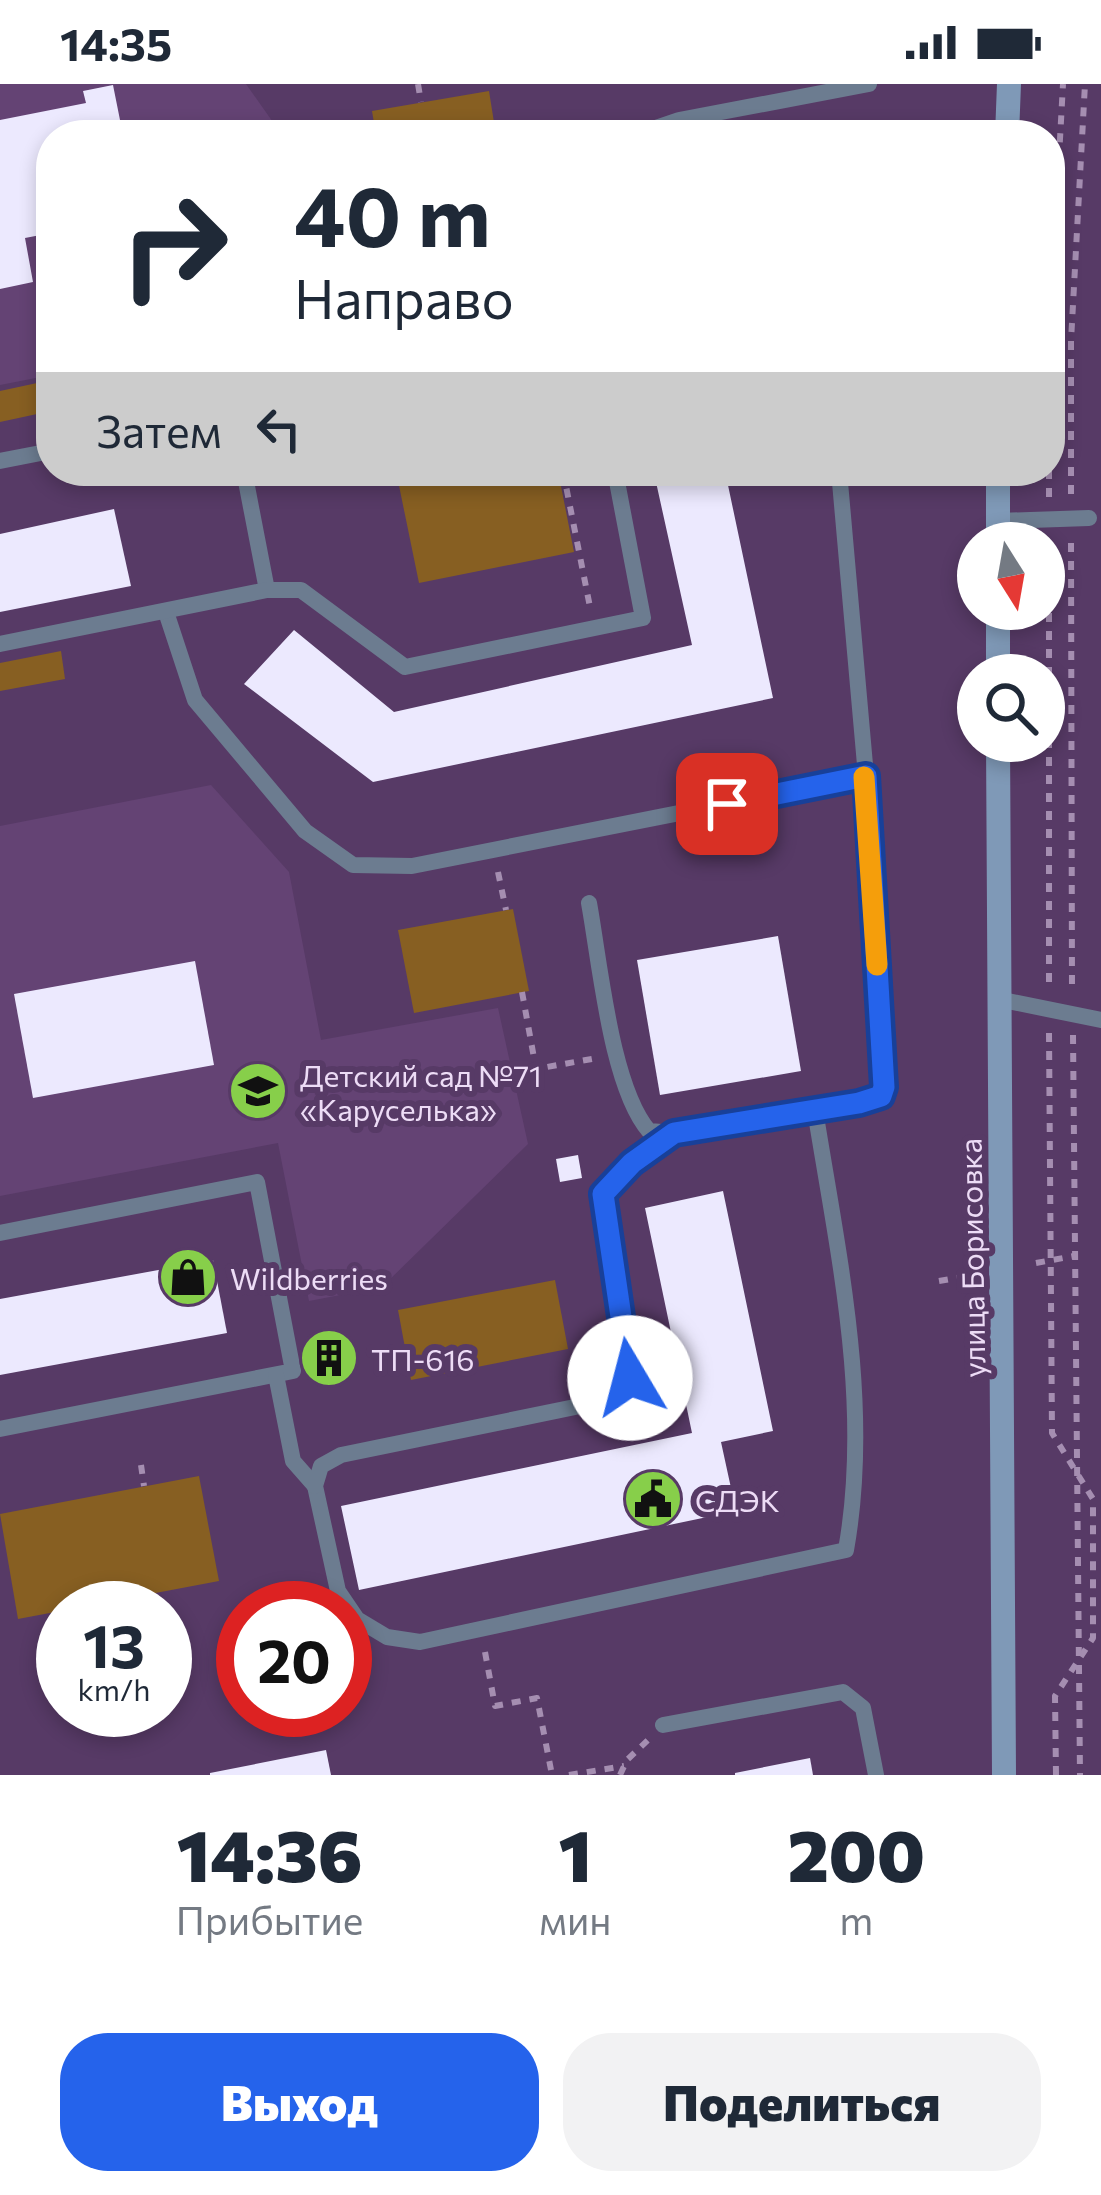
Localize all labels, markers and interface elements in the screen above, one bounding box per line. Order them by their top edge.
text: 14:35 [60,15,172,70]
text: 40 m [294,162,491,264]
icon: right [96,168,252,324]
text: Направо [294,264,514,330]
icon: left [246,396,312,462]
text: Затем [96,402,222,457]
north arrow [957,522,1065,630]
map controls [957,522,1065,762]
button: search [957,654,1065,762]
pin [676,753,778,855]
icon: arrive [694,771,760,837]
place label: Детский сад №71 «Каруселька» [300,1056,542,1127]
school or university icon: Детский сад №71 «Каруселька» [227,1060,289,1122]
street label: улица Борисовка [950,1138,992,1378]
shop icon: Wildberries [157,1246,219,1308]
place label: Wildberries [230,1259,388,1296]
position arrow [567,1315,693,1441]
building icon: ТП-616 [298,1327,360,1389]
place label: ТП-616 [371,1340,475,1377]
public building icon: СДЭК [622,1468,684,1530]
place label: СДЭК [695,1481,780,1518]
speed limit sign: 20 [216,1581,372,1737]
text: 13 [83,1607,145,1680]
text: km/h [78,1670,150,1707]
text: 14:36 [177,1809,362,1897]
text: 1 [559,1809,592,1897]
text: 200 [787,1809,925,1897]
text: Прибытие [176,1895,363,1943]
text: мин [539,1895,612,1943]
text: m [839,1895,873,1943]
button: Выход [60,2033,539,2171]
button: Поделиться [563,2033,1041,2171]

